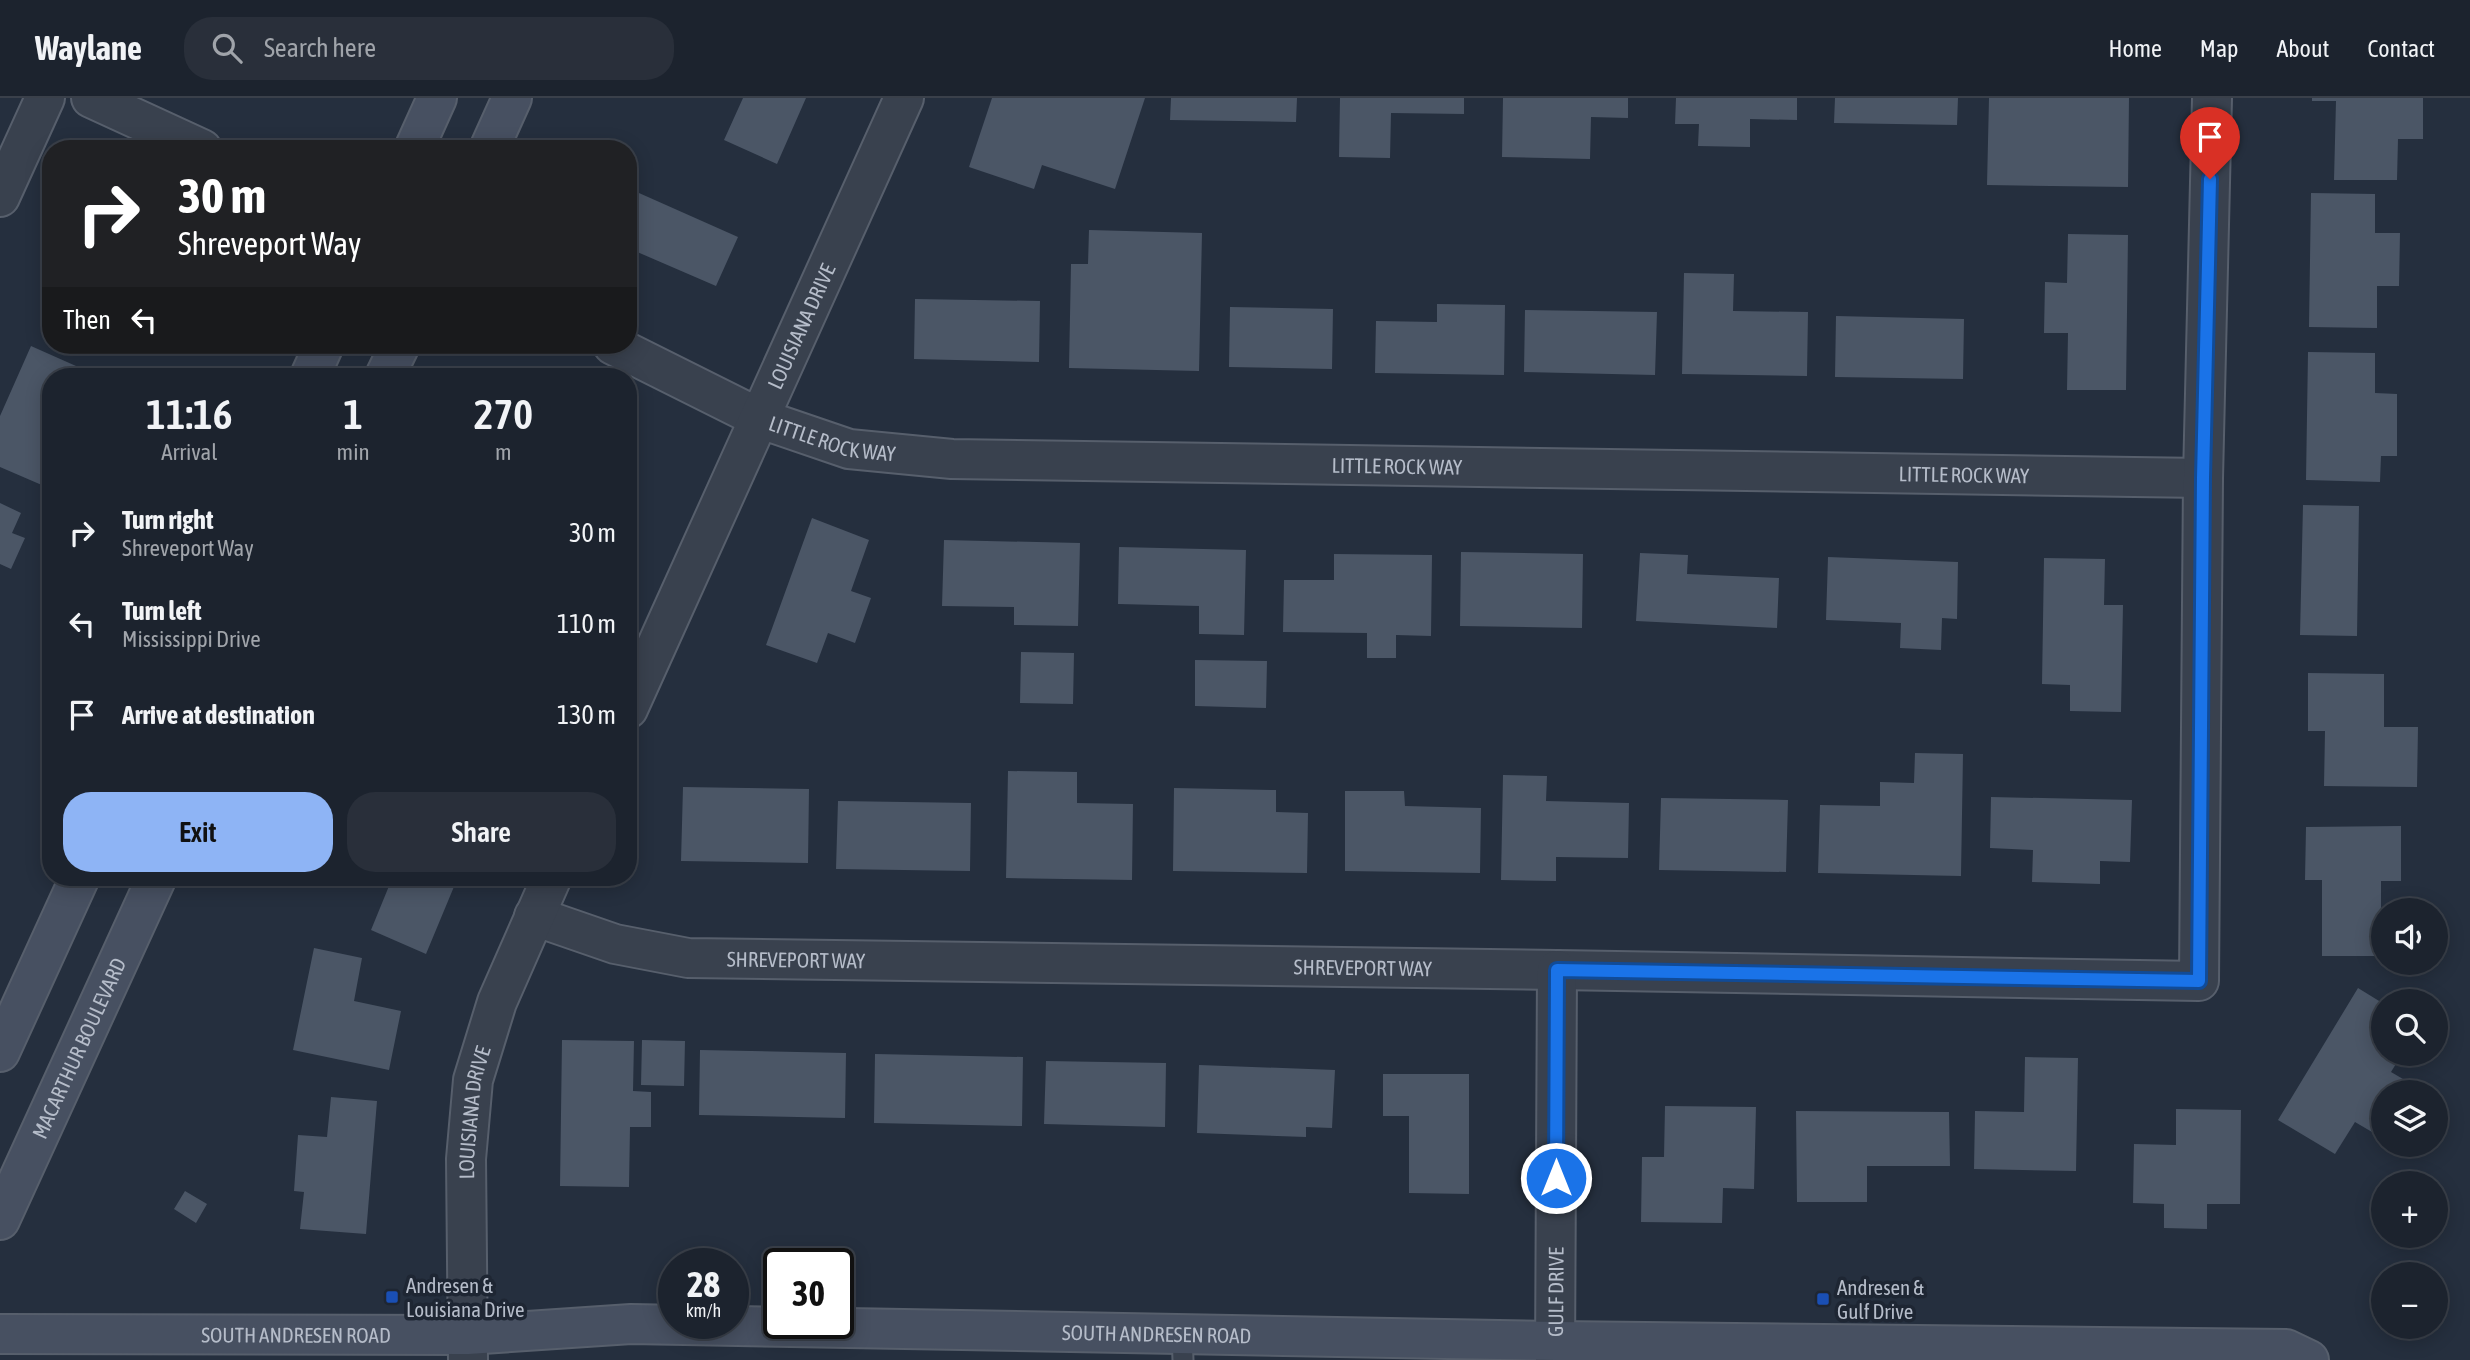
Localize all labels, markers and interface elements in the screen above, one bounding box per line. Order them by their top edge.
search box [184,17,674,80]
text: Waylane [35,29,142,67]
icon: search [208,29,246,67]
text: Search here [264,33,376,63]
text: Home [2108,35,2162,62]
text: Map [2200,35,2238,62]
text: About [2276,35,2329,62]
text: Contact [2367,35,2435,62]
pin [2180,107,2240,179]
icon: arrive [2191,118,2229,156]
text: 30 m [178,167,266,223]
icon: right [63,168,154,259]
text: Shreveport Way [178,225,361,262]
street label: LOUISIANA DRIVE [762,260,840,393]
icon: left [125,301,163,339]
text: Then [63,305,111,335]
text: 11:16 [146,390,233,438]
text: 1 [343,390,363,438]
text: 270 [474,390,533,438]
street label: LITTLE ROCK WAY [766,411,897,466]
text: Arrival [161,439,217,465]
text: min [337,439,370,465]
text: m [495,439,512,465]
street label: LITTLE ROCK WAY [1332,453,1463,479]
street label: LITTLE ROCK WAY [1898,461,2030,487]
text: Turn right [122,505,213,535]
icon: right [63,514,101,552]
text: 30 m [569,518,616,548]
text: Shreveport Way [122,535,254,561]
text: Turn left [122,596,202,626]
icon: left [63,605,101,643]
text: 110 m [557,609,616,639]
text: Mississippi Drive [122,626,261,652]
icon: arrive [63,696,101,734]
text: Arrive at destination [122,700,315,730]
text: 130 m [557,700,616,730]
button: Exit [63,792,333,872]
button: Share [347,792,616,872]
map controls [2371,898,2448,1339]
button: sound [2371,898,2448,975]
street label: SHREVEPORT WAY [727,947,866,972]
street label: MACARTHUR BOULEVARD [27,954,130,1142]
street label: SHREVEPORT WAY [1294,954,1433,980]
button: search [2371,989,2448,1066]
street label: LOUISIANA DRIVE [454,1043,495,1179]
button: layers [2371,1080,2448,1157]
position arrow [1519,1141,1593,1215]
button: + [2371,1171,2448,1248]
street label: GULF DRIVE [1543,1247,1568,1337]
speed limit sign: 30 [763,1248,854,1339]
button: − [2371,1262,2448,1339]
text: 28 [687,1264,720,1304]
place label: Andresen & Louisiana Drive [406,1273,525,1321]
place label: Andresen & Gulf Drive [1837,1275,1924,1323]
marker: Andresen & Louisiana Drive [384,1289,400,1305]
marker: Andresen & Gulf Drive [1815,1291,1831,1307]
text: km/h [686,1300,721,1321]
street label: SOUTH ANDRESEN ROAD [1062,1320,1251,1347]
street label: SOUTH ANDRESEN ROAD [201,1322,391,1347]

